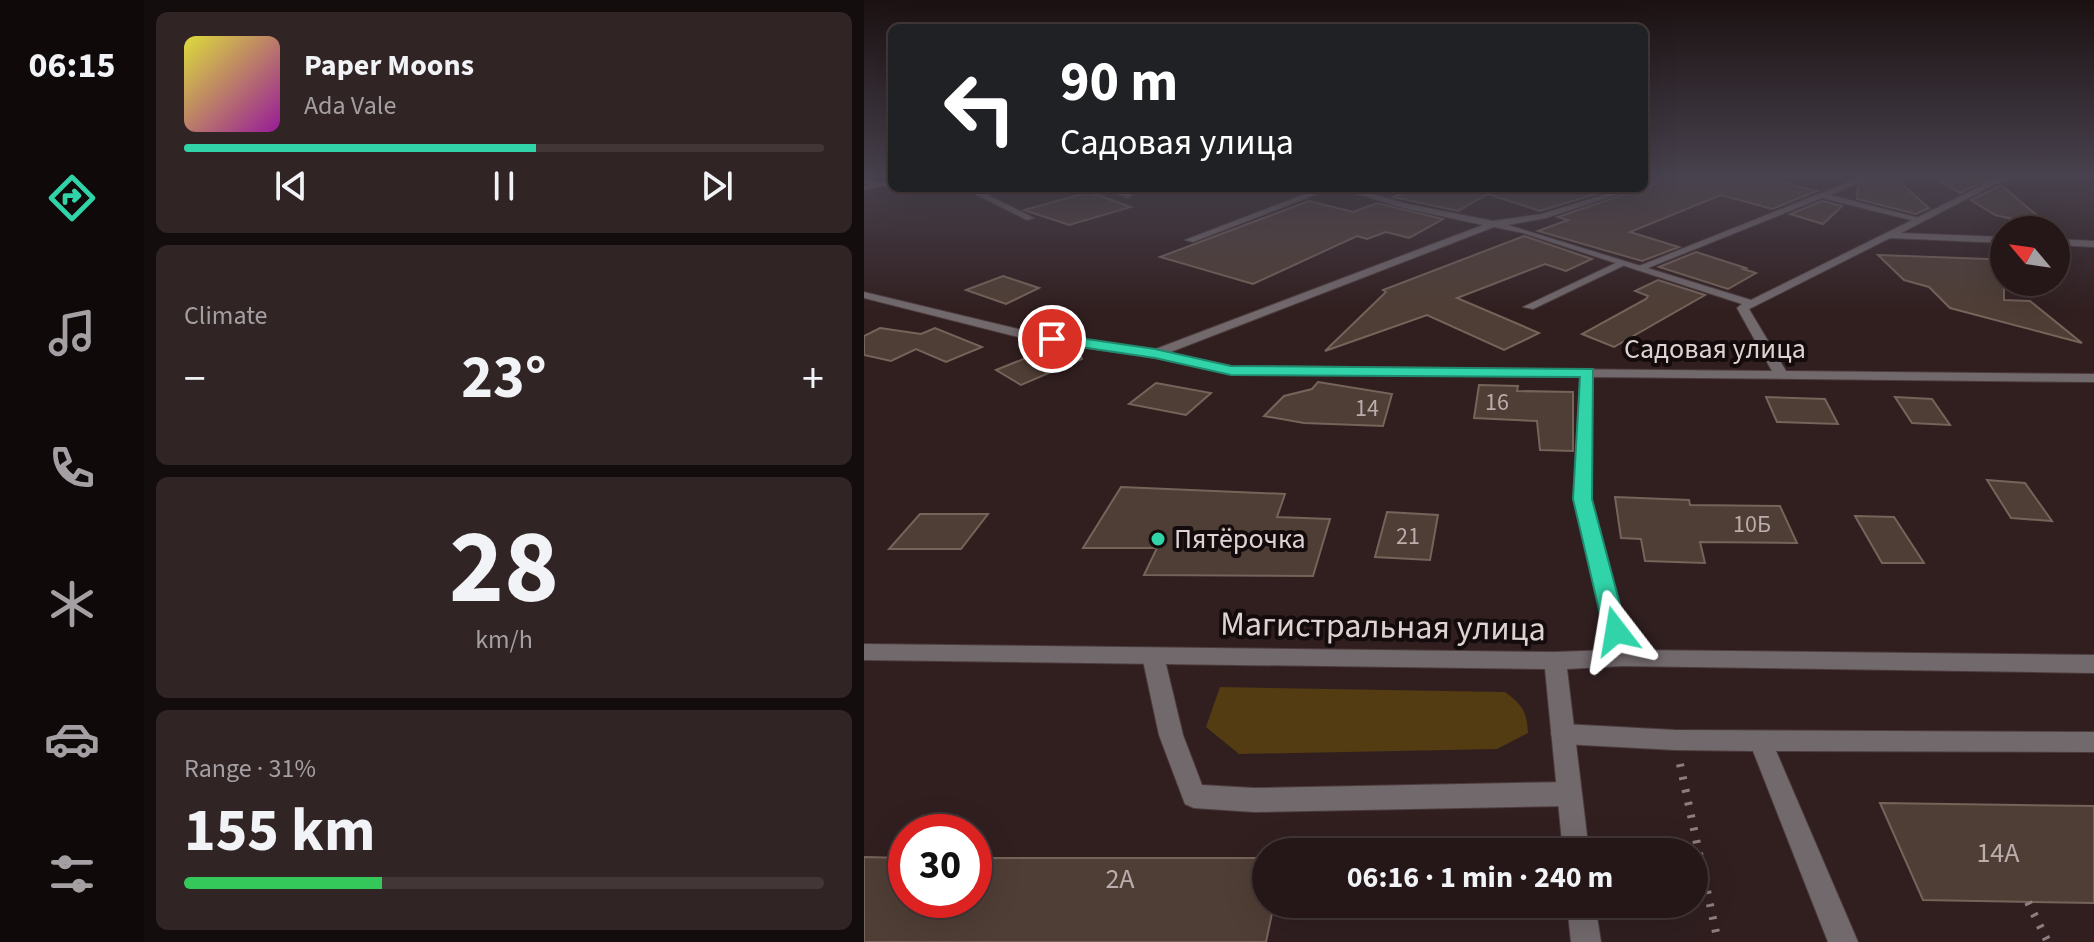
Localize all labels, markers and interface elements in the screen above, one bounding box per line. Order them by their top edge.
text: 06:15 [29,40,115,91]
text: 90 m [1060,43,1178,122]
text: Paper Moons [304,44,474,87]
icon: left [928,56,1032,160]
text: Ada Vale [304,87,396,124]
text: Садовая улица [1060,117,1294,168]
icon: previous [269,164,313,208]
icon: pause [482,164,526,208]
icon: next [695,164,739,208]
icon: directions [44,170,100,226]
north arrow [1990,216,2070,296]
map controls [1990,216,2070,296]
text: Climate [184,297,268,334]
icon: music [44,305,100,361]
pin [1018,305,1086,373]
icon: arrive [1030,317,1074,361]
street label: Садовая улица [1624,329,1806,369]
text: 23° [461,336,547,421]
text: − [184,348,206,411]
text: + [802,348,824,411]
house number: 16 [1485,385,1509,420]
house number: 14 [1355,391,1379,426]
icon: phone [44,440,100,496]
text: 28 [449,495,559,643]
house number: 10Б [1733,507,1771,542]
place label: Пятёрочка [1174,519,1306,559]
house number: 21 [1396,519,1420,554]
marker: Пятёрочка [1149,530,1167,548]
icon: climate [44,576,100,632]
position arrow [1574,589,1658,673]
street label: Магистральная улица [1220,600,1546,654]
text: km/h [475,621,533,658]
icon: car [44,711,100,767]
text: Range · 31% [184,750,316,787]
text: 155 km [184,789,375,874]
speed limit sign: 30 [888,814,992,918]
house number: 14А [1976,833,2020,873]
icon: filters [44,846,100,902]
text: 06:16 · 1 min · 240 m [1347,856,1613,899]
house number: 2А [1105,859,1135,899]

